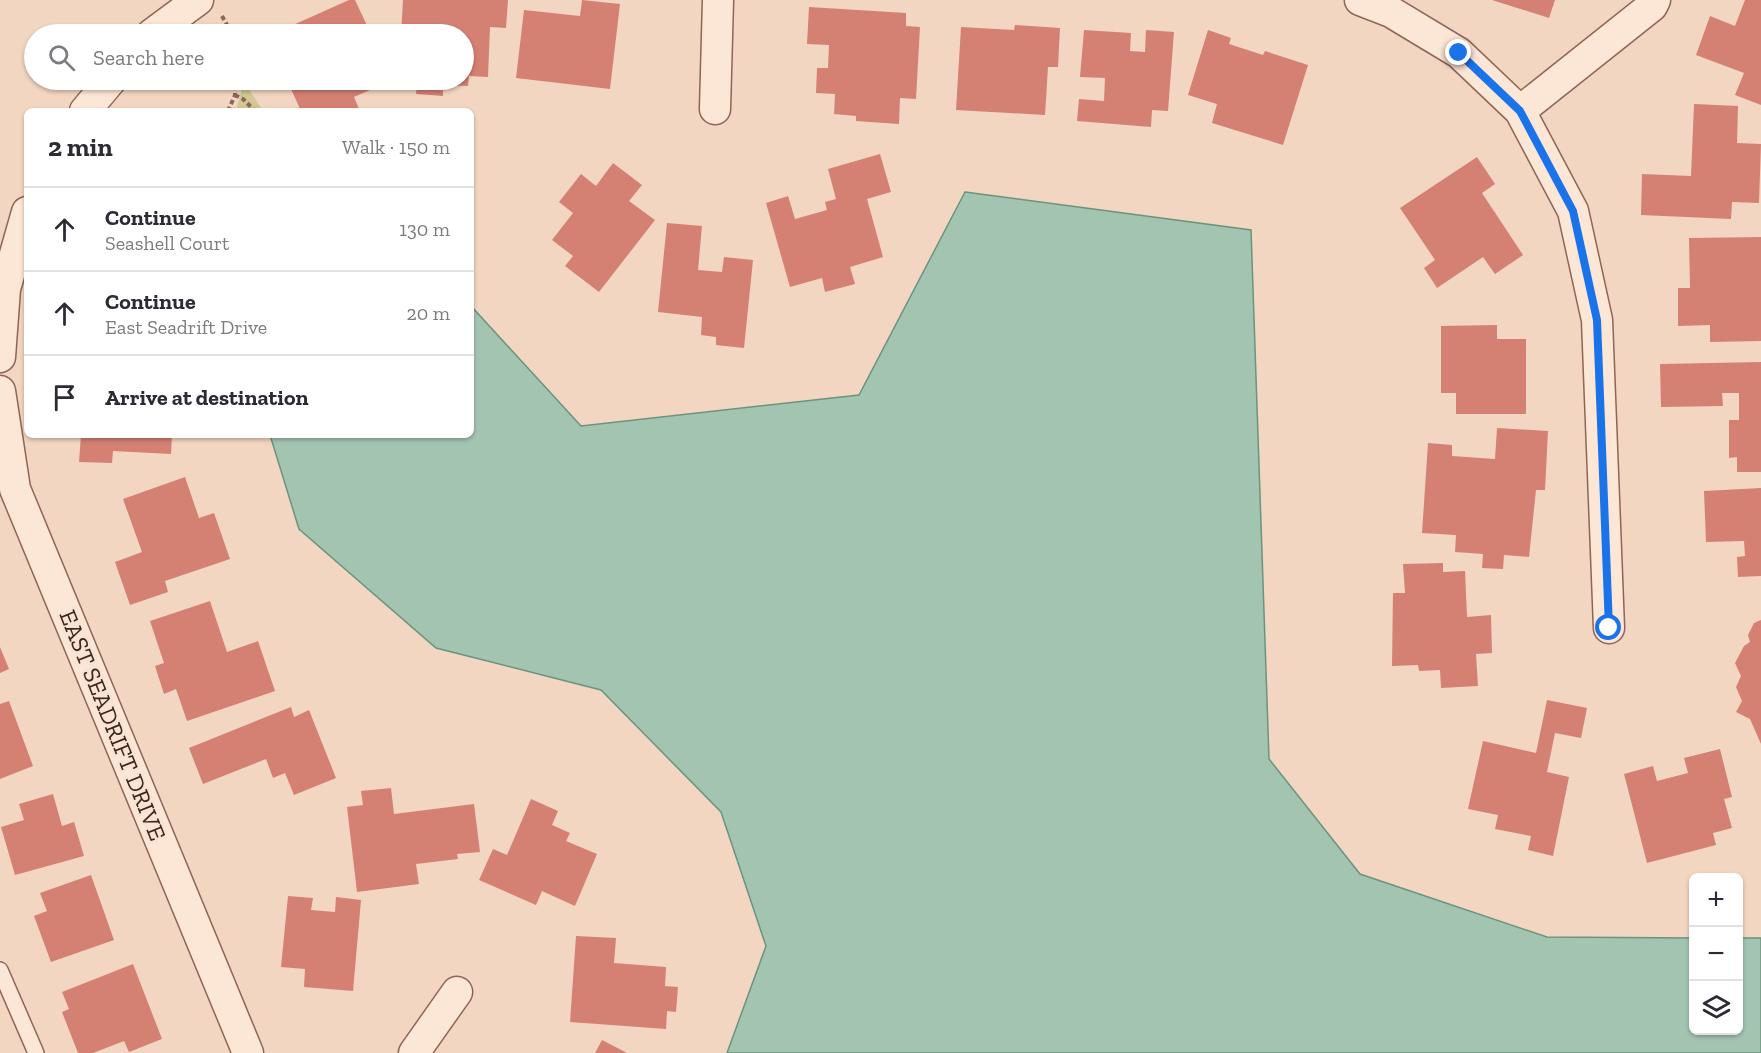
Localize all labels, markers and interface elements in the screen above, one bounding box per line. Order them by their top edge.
search box [24,24,474,90]
route end [1445,39,1471,65]
icon: search [45,41,78,74]
text: Search here [93,44,204,71]
text: 2 min [48,131,113,163]
text: Walk · 150 m [342,135,450,159]
text: Continue [105,204,196,231]
icon: ahead [48,213,81,246]
text: 130 m [399,217,450,241]
text: Seashell Court [105,231,229,255]
text: Continue [105,288,196,315]
icon: ahead [48,297,81,330]
text: 20 m [406,301,450,325]
text: East Seadrift Drive [105,315,267,339]
icon: arrive [48,381,81,414]
text: Arrive at destination [105,384,308,411]
street label: EAST SEADRIFT DRIVE [53,605,173,845]
route start [1595,614,1621,640]
map controls [1689,873,1743,1035]
button: + [1689,873,1743,927]
button: − [1689,927,1743,981]
button: layers [1689,981,1743,1035]

